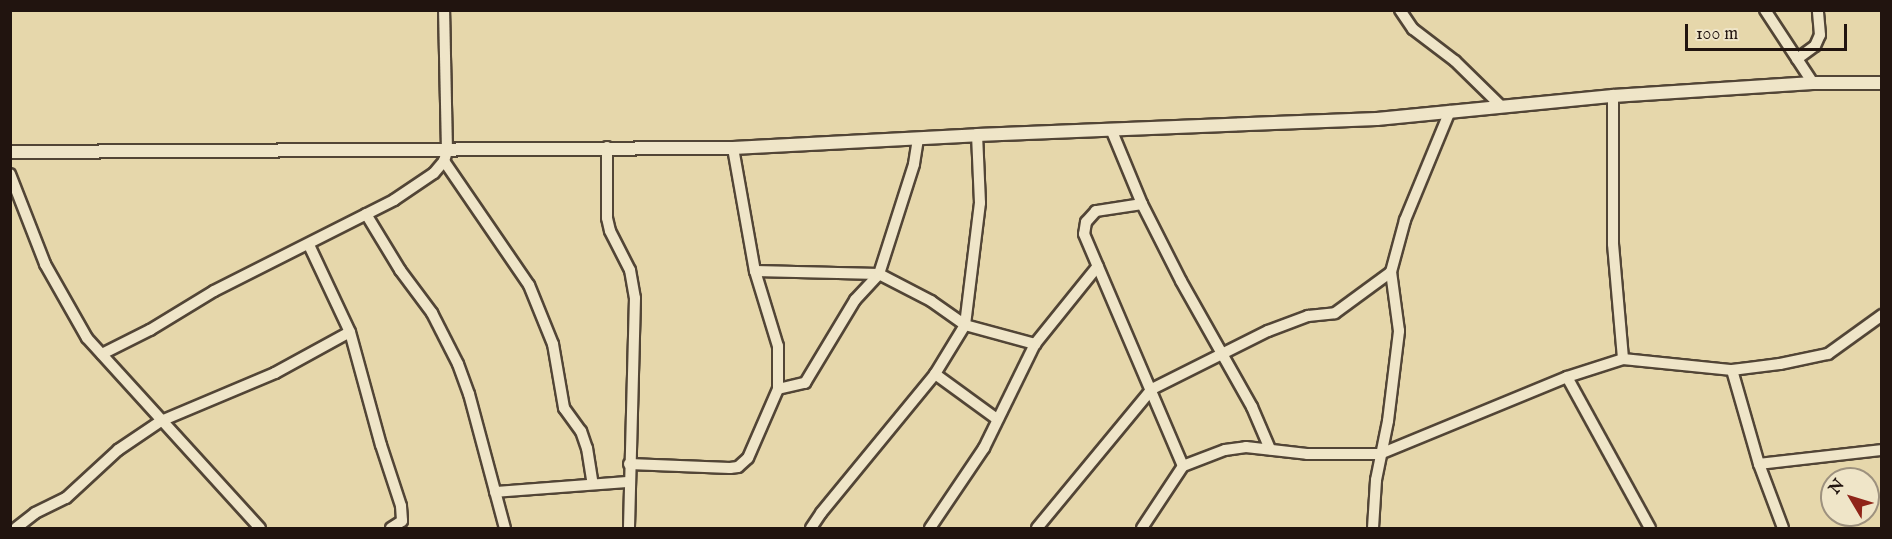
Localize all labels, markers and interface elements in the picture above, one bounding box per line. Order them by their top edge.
scale bar [1688,12,1850,50]
text: 100 m [1696,23,1738,46]
north arrow [1820,467,1880,527]
text: N [1825,476,1850,499]

